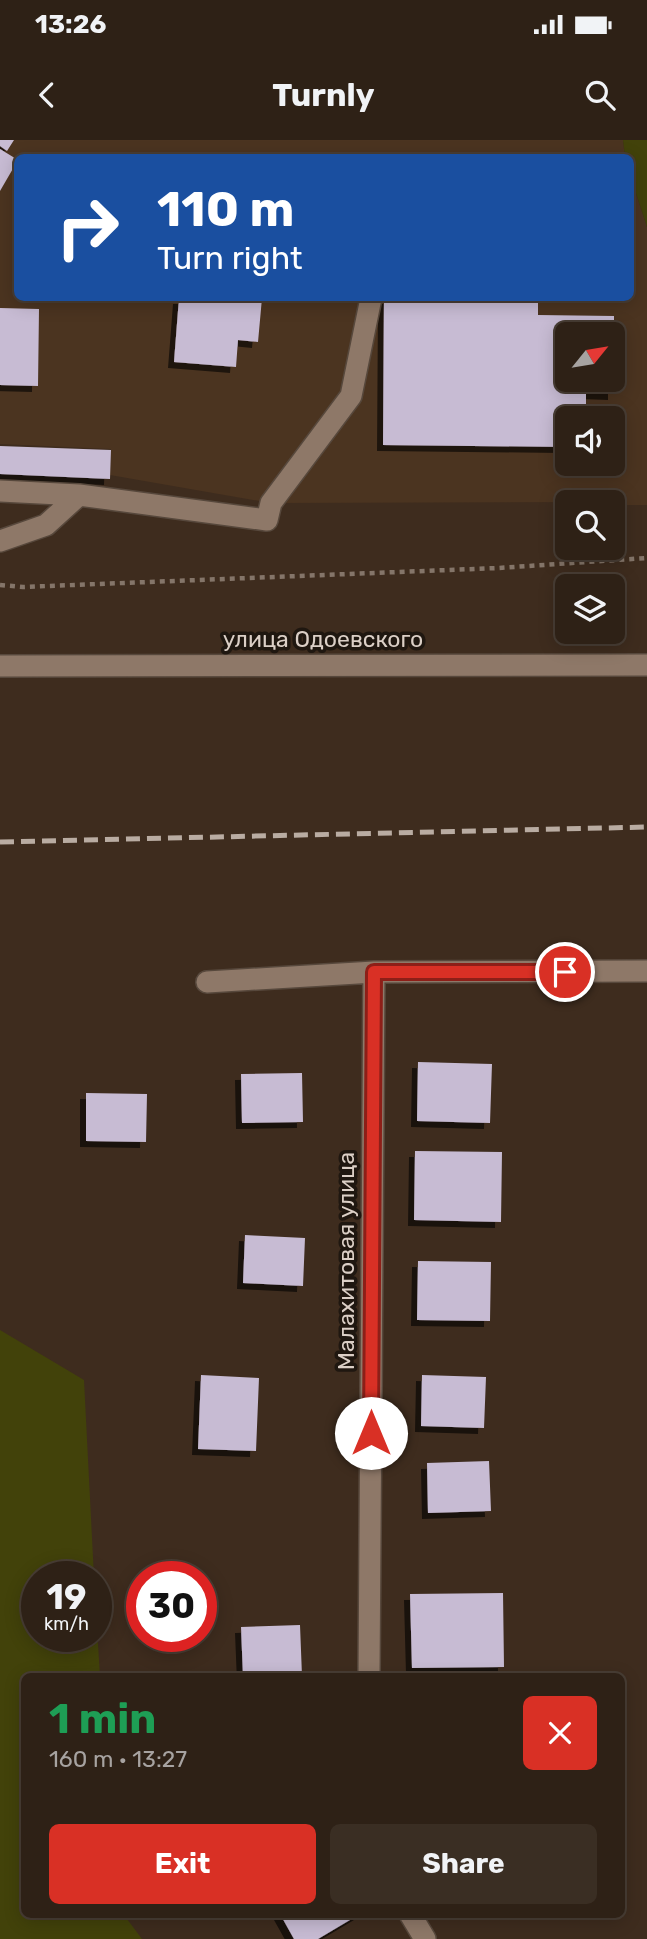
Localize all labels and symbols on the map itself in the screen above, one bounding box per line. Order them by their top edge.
north arrow [555,322,625,392]
street label: улица Одоевского [223,625,423,653]
pin [535,942,595,1002]
street label: Малахитовая улица [332,1152,360,1370]
position arrow [334,1396,408,1470]
speed limit sign: 30 [126,1561,217,1652]

